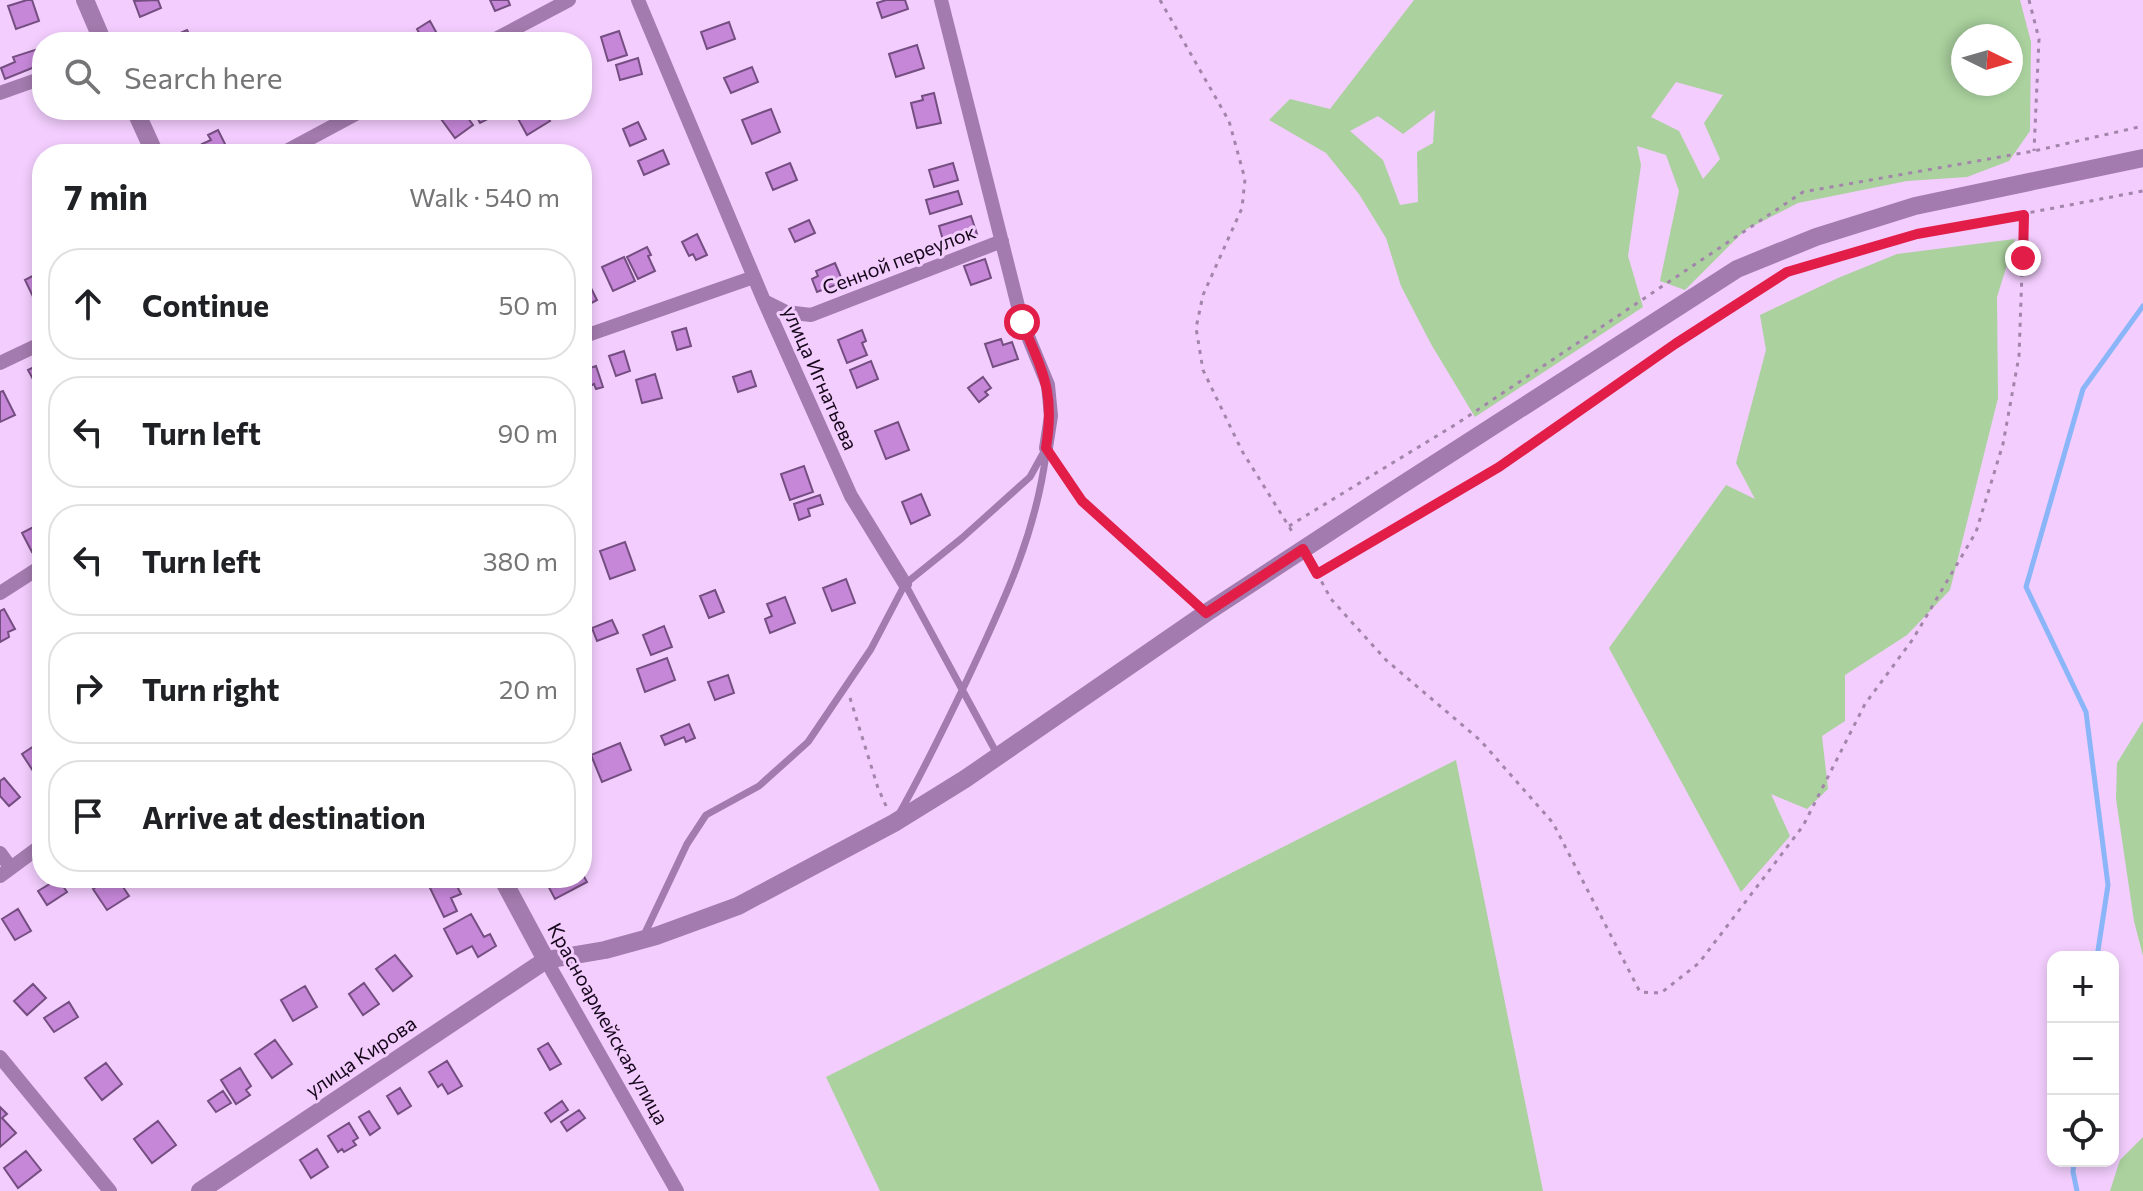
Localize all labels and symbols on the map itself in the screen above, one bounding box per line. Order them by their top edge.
north arrow [1951,24,2023,96]
street label: Сенной переулок [819,219,979,299]
route end [2005,240,2041,276]
street label: улица Игнатьева [778,302,863,453]
route start [1004,304,1040,340]
street label: Красноармейская улица [543,918,674,1129]
street label: улица Кирова [301,1010,420,1102]

